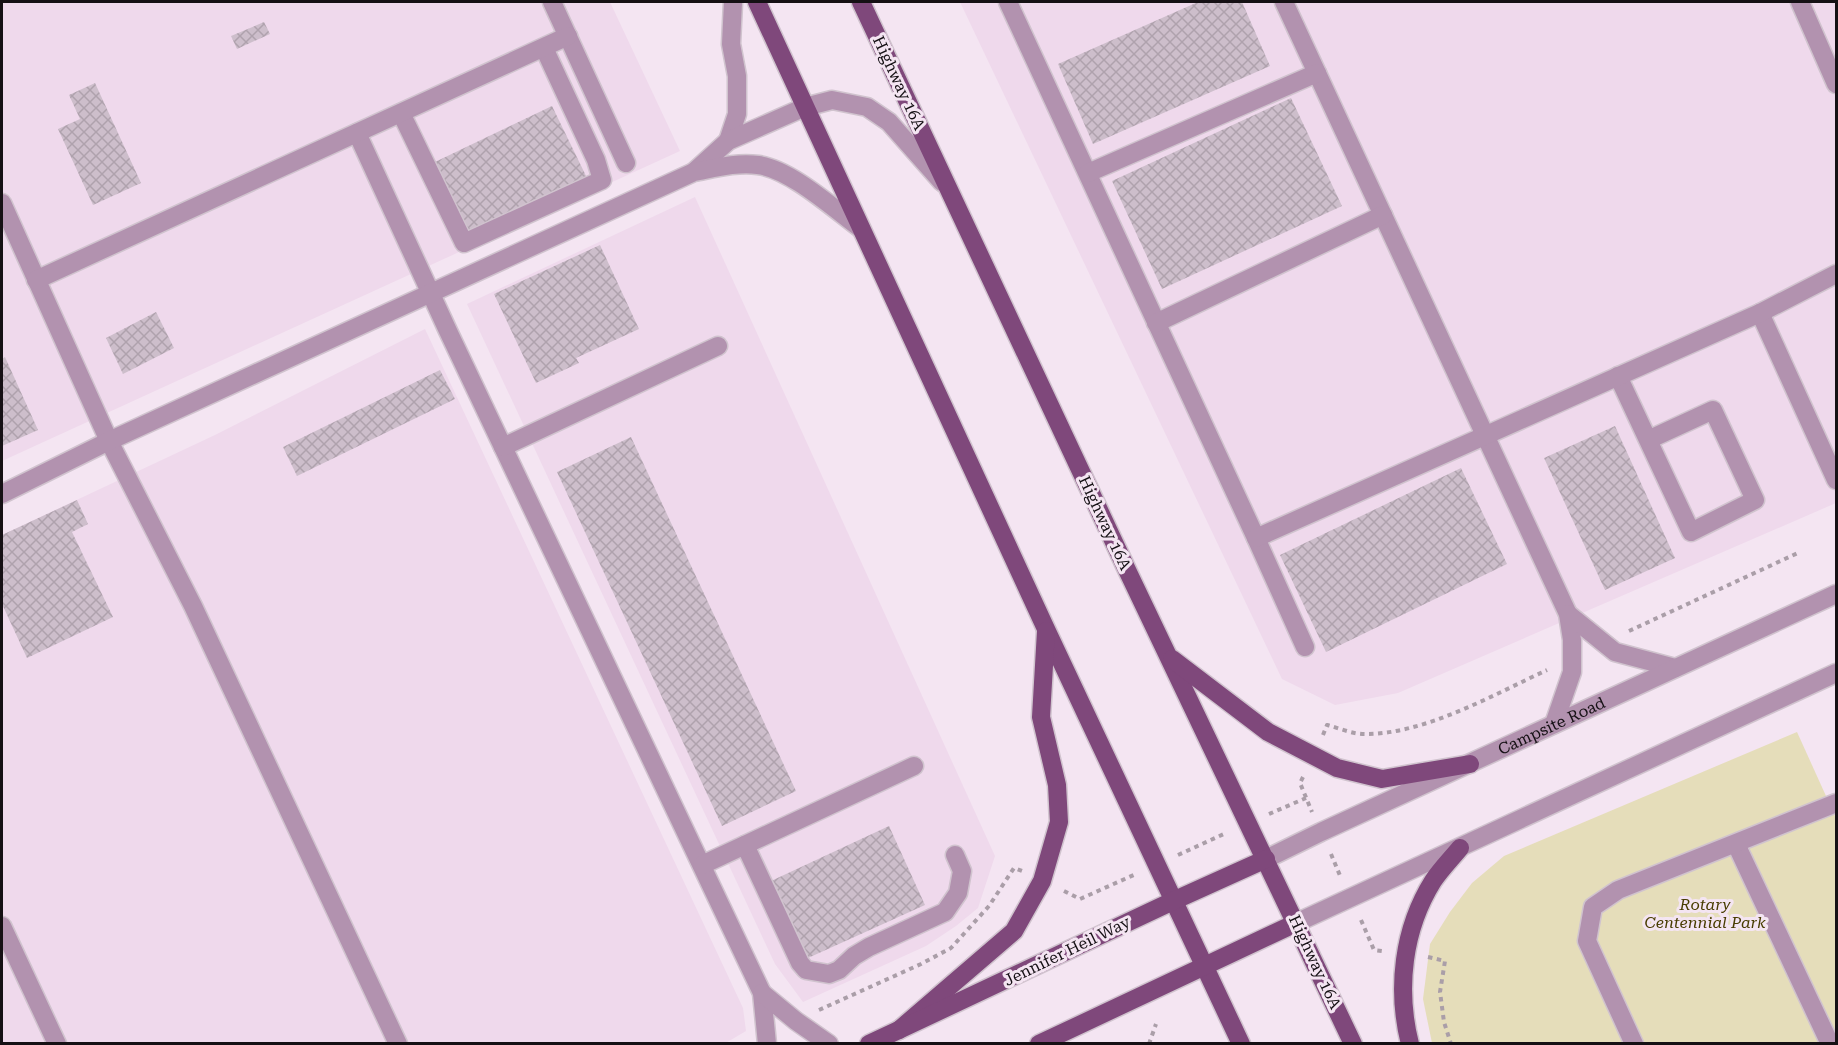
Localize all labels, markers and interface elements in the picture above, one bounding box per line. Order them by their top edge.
street label: Highway 16A [869,33,929,134]
street label: Highway 16A [1075,473,1135,574]
street label: Campsite Road [1495,693,1608,759]
park label: Rotary Centennial Park [1644,895,1766,932]
street label: Jennifer Heil Way [1001,912,1134,990]
street label: Highway 16A [1285,912,1345,1013]

